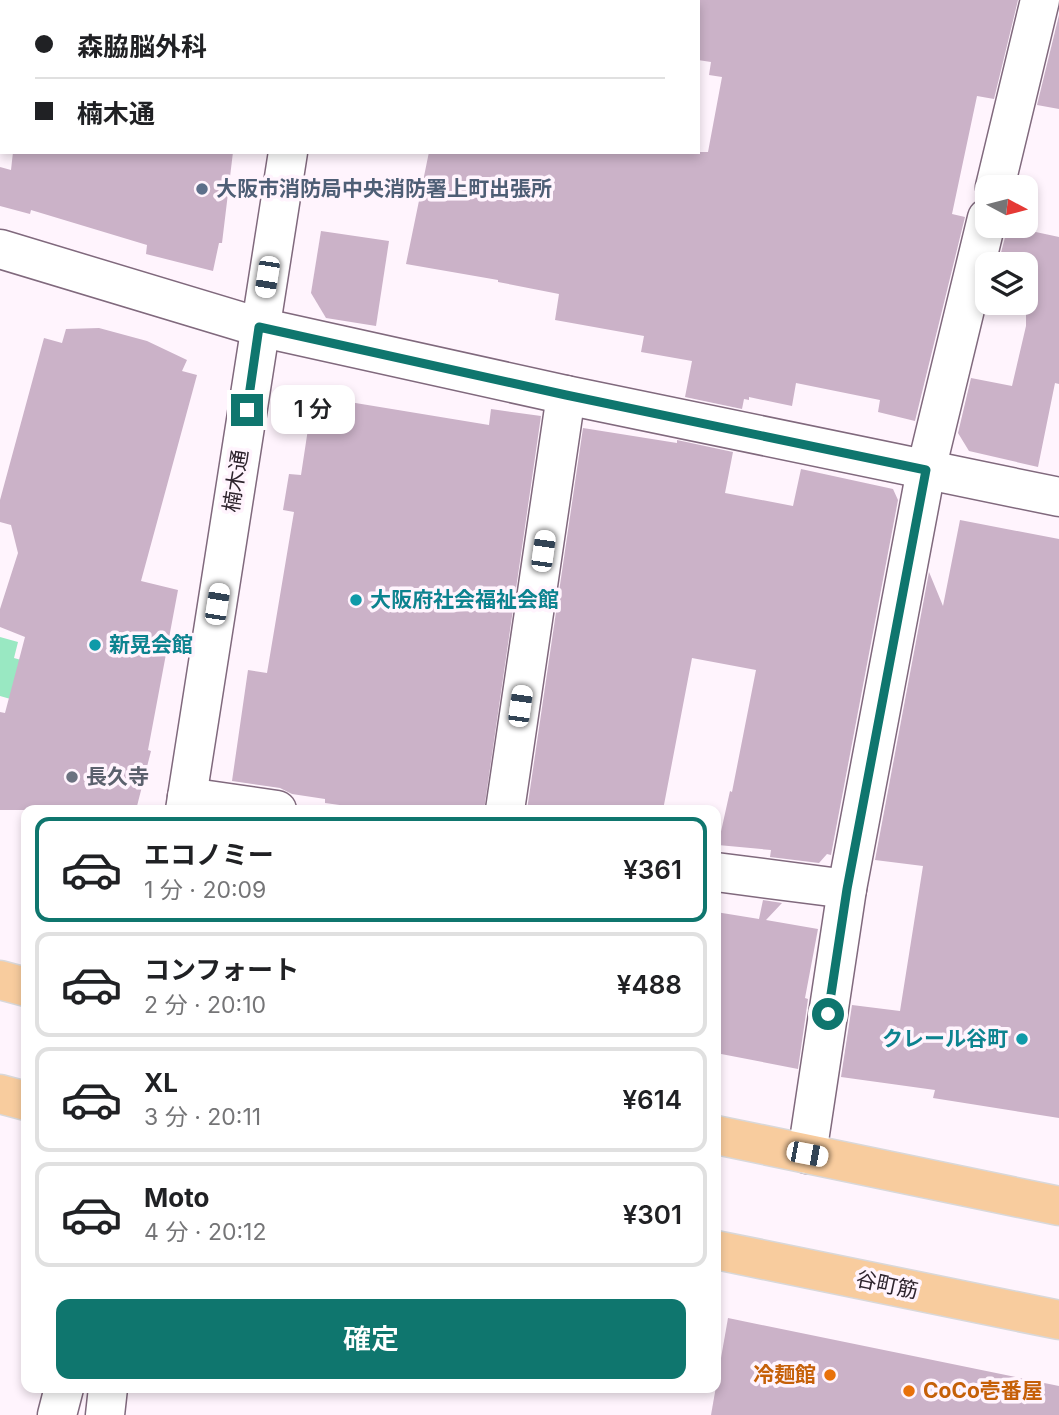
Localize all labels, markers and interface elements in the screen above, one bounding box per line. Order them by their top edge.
text: 森脇脳外科 [77,31,207,62]
text: 楠木通 [77,98,155,129]
north arrow [975,175,1038,238]
map controls [975,175,1038,315]
place label: 大阪市消防局中央消防署上町出張所 [216,176,552,201]
marker: 大阪市消防局中央消防署上町出張所 [194,181,210,197]
button: layers [975,252,1038,315]
car [254,255,281,299]
callout: 1 分 [272,386,356,434]
route end [231,394,263,426]
text: 1 分 [294,395,332,423]
street label: 楠木通 [218,448,253,514]
car [530,529,557,573]
car [204,582,231,626]
place label: 大阪府社会福祉会館 [370,587,559,612]
marker: 大阪府社会福祉会館 [348,592,364,608]
place label: 新晃会館 [109,632,193,657]
marker: 新晃会館 [87,637,103,653]
car [507,684,534,728]
place label: 長久寺 [86,764,149,789]
marker: 長久寺 [64,769,80,785]
icon: car [60,838,123,901]
text: エコノミー [144,839,274,870]
text: ¥361 [623,854,682,885]
text: 1 分 · 20:09 [144,876,266,904]
icon: car [60,953,123,1016]
text: コンフォート [144,954,299,985]
text: ¥488 [617,969,682,1000]
text: 2 分 · 20:10 [144,991,266,1019]
route start [812,998,844,1030]
place label: クレール谷町 [882,1026,1008,1051]
marker: クレール谷町 [1014,1031,1030,1047]
text: XL [144,1067,178,1098]
icon: car [60,1068,123,1131]
text: ¥614 [622,1084,682,1115]
text: 3 分 · 20:11 [144,1103,261,1131]
car [785,1140,830,1168]
text: Moto [144,1182,209,1213]
icon: car [60,1183,123,1246]
text: ¥301 [623,1199,682,1230]
text: 4 分 · 20:12 [144,1218,266,1246]
street label: 谷町筋 [854,1266,921,1303]
button: 確定 [56,1299,686,1379]
place label: 冷麺館 [753,1362,816,1387]
marker: 冷麺館 [822,1367,838,1383]
place label: CoCo壱番屋 [923,1378,1043,1403]
marker: CoCo壱番屋 [901,1383,917,1399]

